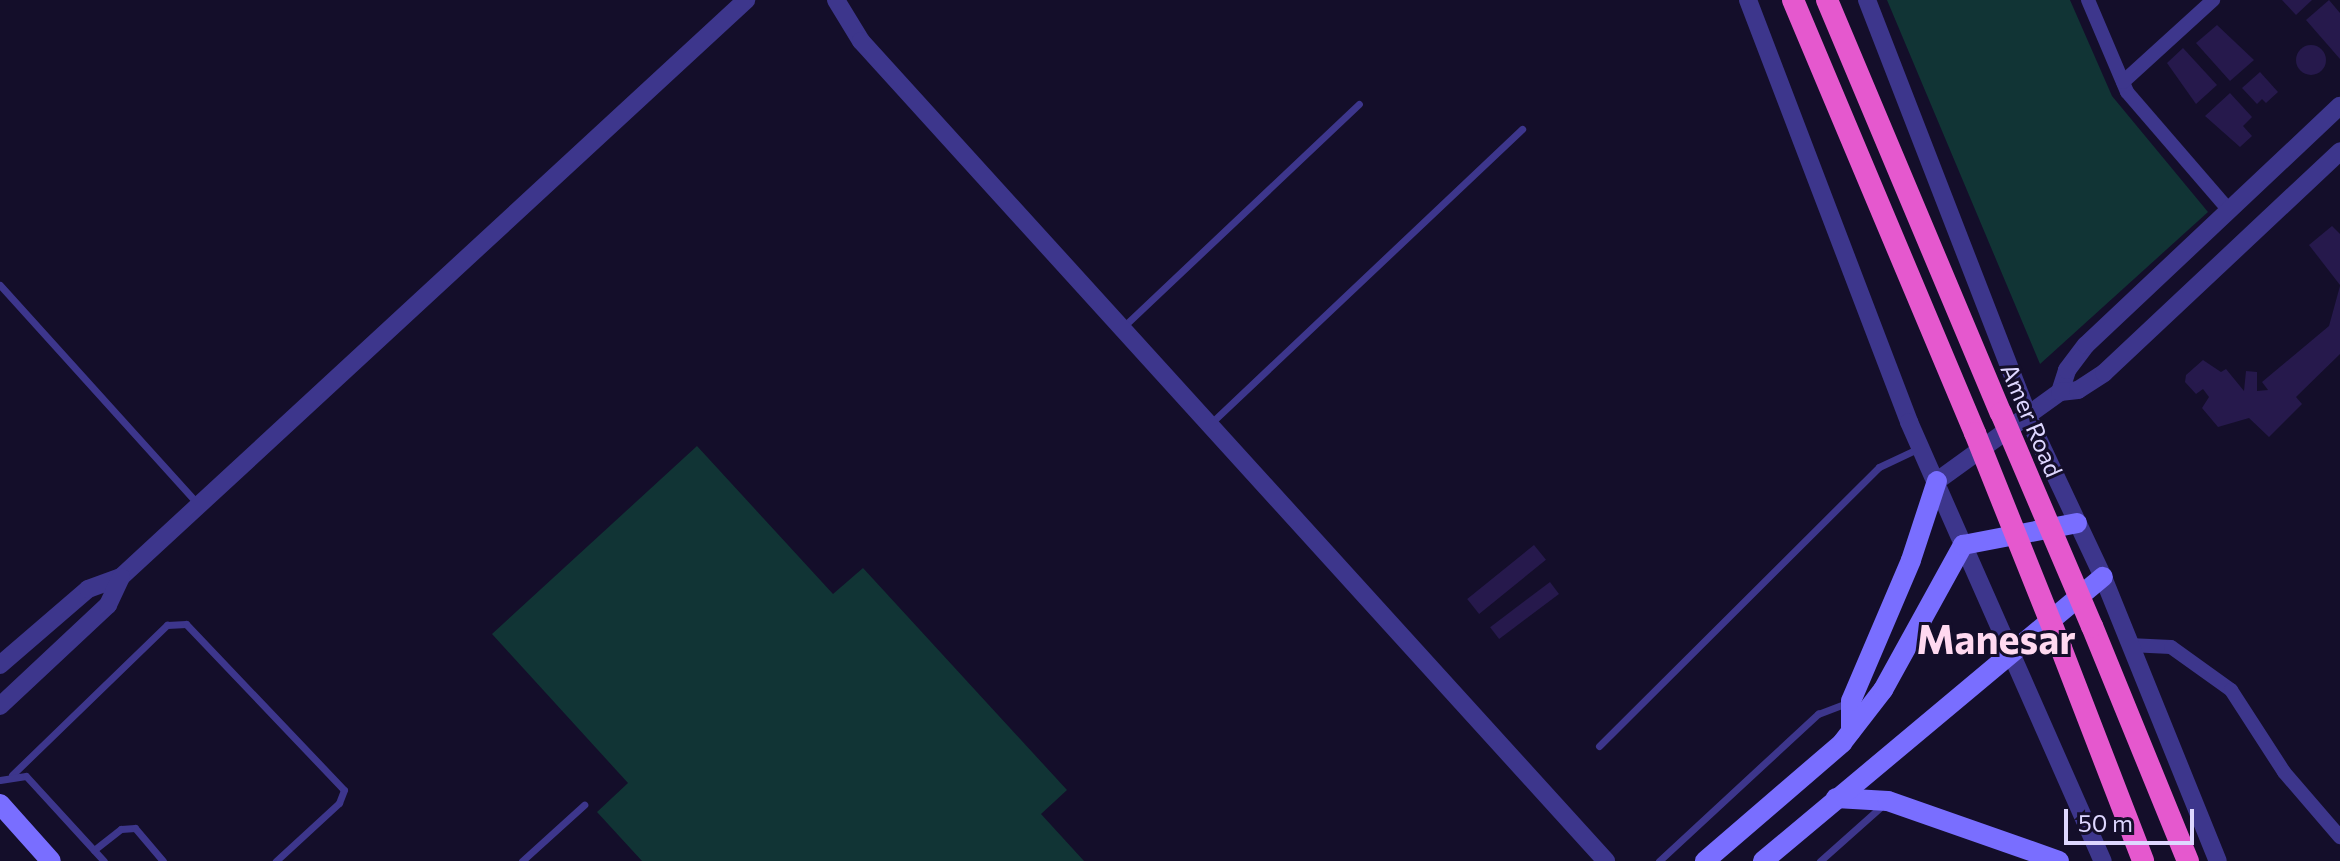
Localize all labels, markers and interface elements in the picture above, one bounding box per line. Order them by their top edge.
street label: Amer Road [1995,359,2069,481]
district label: Manesar [1916,614,2076,662]
scale bar [2068,793,2198,843]
text: 50 m [2078,808,2133,837]

